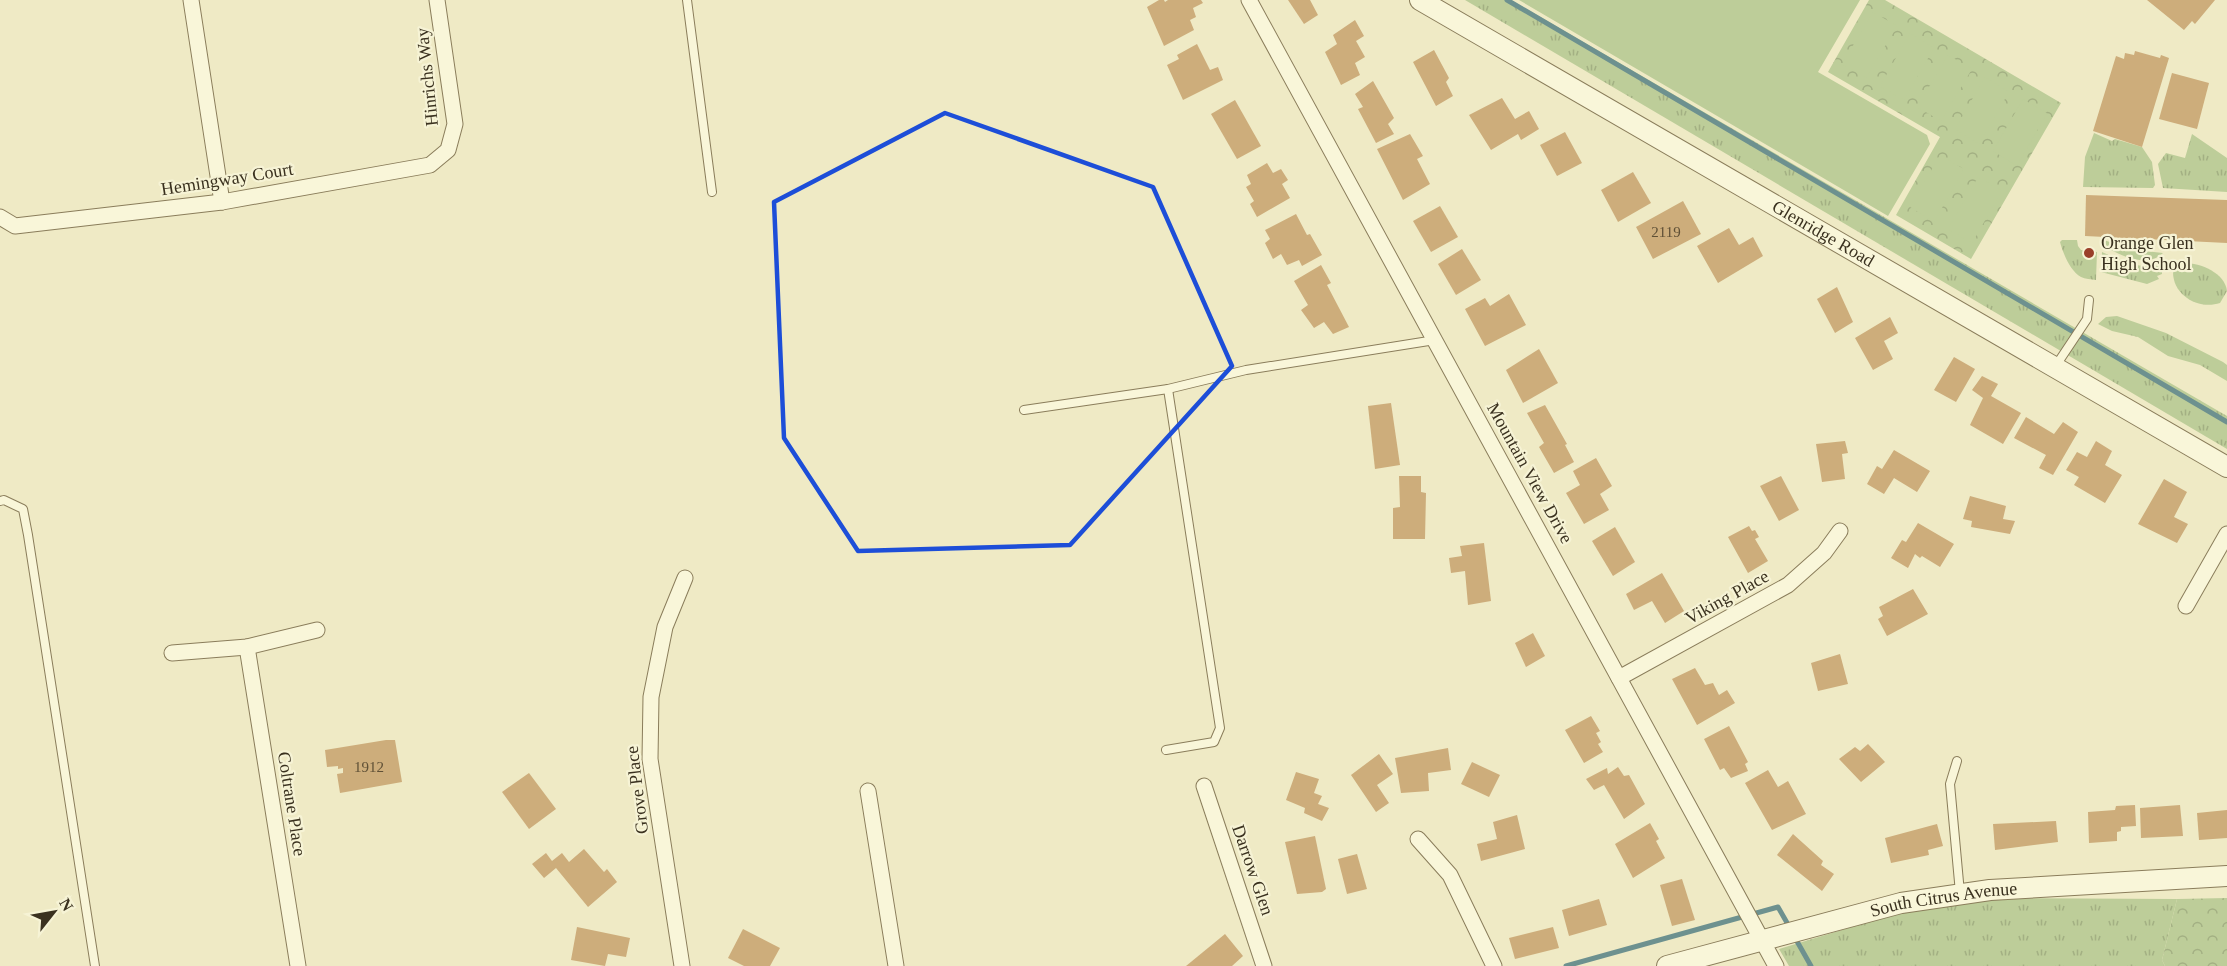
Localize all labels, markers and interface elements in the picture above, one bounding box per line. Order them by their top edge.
street label: Hinrichs Way [412,27,442,127]
street label: Hemingway Court [160,159,294,199]
street label: Glenridge Road [1769,196,1878,271]
house number: 2119 [1651,224,1681,240]
place label: Orange Glen High School [2101,233,2193,274]
marker: Orange Glen High School [2082,246,2096,260]
street label: Mountain View Drive [1483,399,1577,547]
street label: Viking Place [1682,566,1772,628]
street label: Grove Place [622,745,652,835]
street label: Coltrane Place [274,750,310,858]
house number: 1912 [354,759,384,775]
street label: Darrow Glen [1228,822,1278,918]
street label: South Citrus Avenue [1868,878,2018,921]
north arrow [24,882,84,942]
text: N [56,895,77,914]

